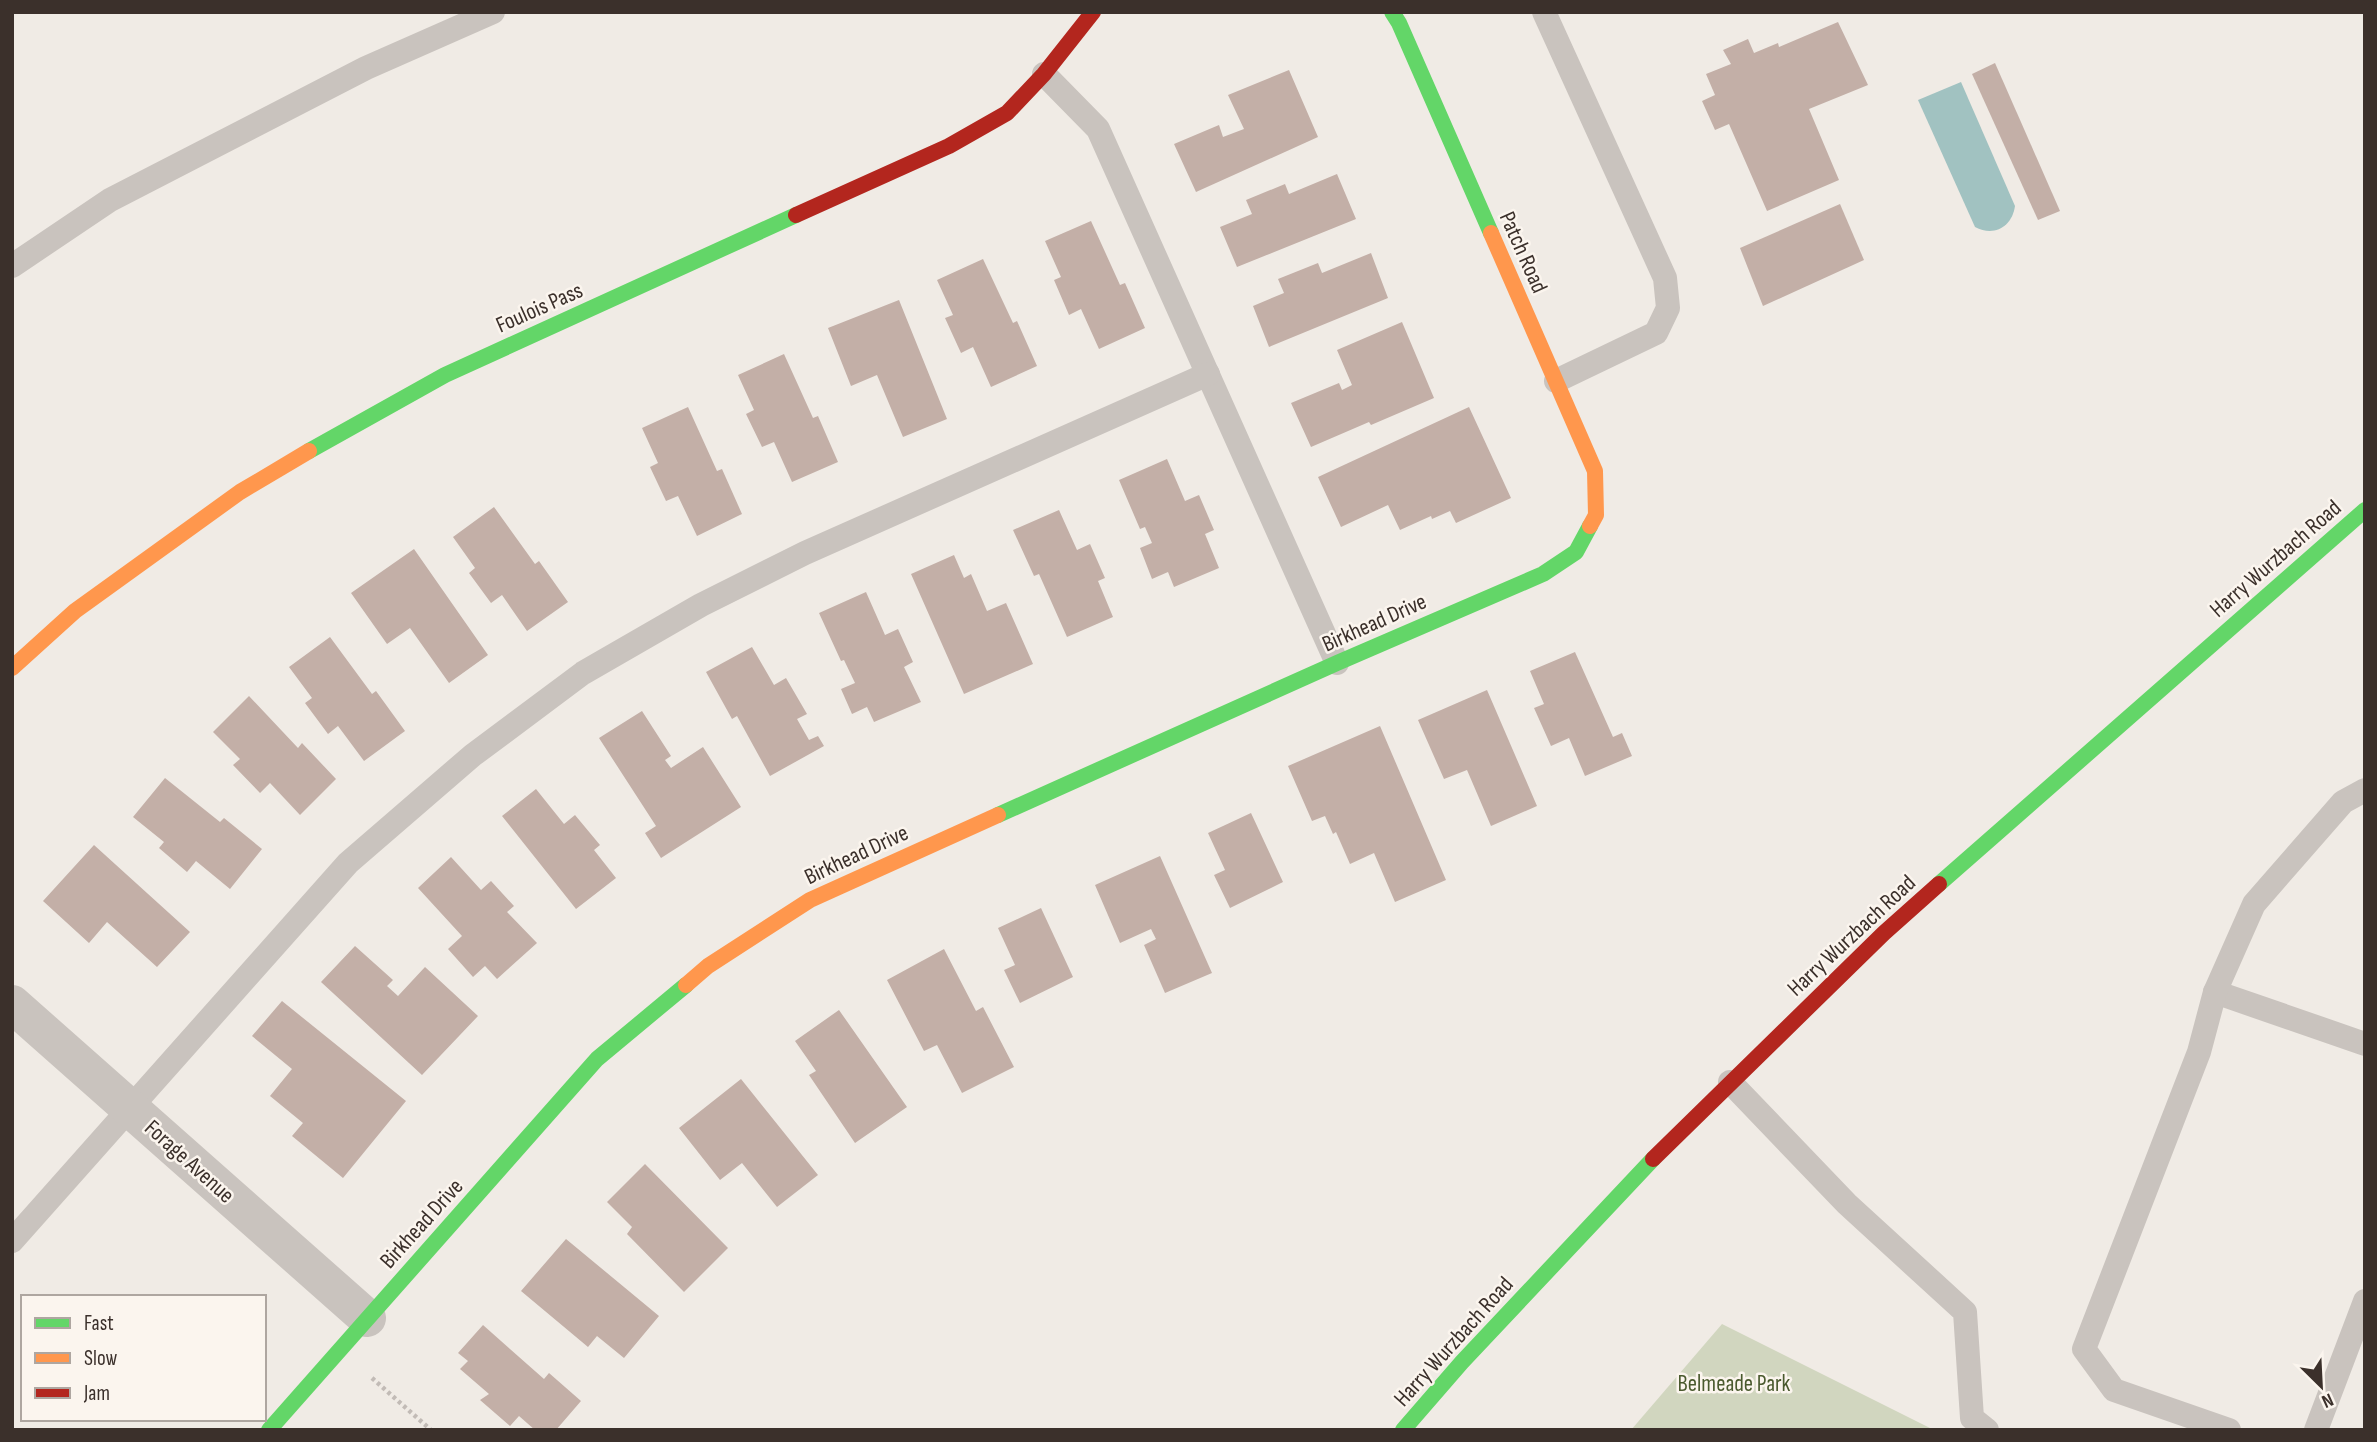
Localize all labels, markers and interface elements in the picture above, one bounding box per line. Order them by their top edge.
street label: Patch Road [1493,207,1553,297]
street label: Foulois Pass [492,276,587,339]
street label: Harry Wurzbach Road [2204,494,2347,623]
street label: Birkhead Drive [1318,587,1431,658]
street label: Birkhead Drive [800,819,913,891]
street label: Harry Wurzbach Road [1782,869,1922,1002]
street label: Forage Avenue [139,1114,240,1209]
street label: Birkhead Drive [374,1173,469,1274]
street label: Harry Wurzbach Road [1388,1271,1519,1412]
legend [21,1295,266,1421]
text: Fast [84,1311,114,1336]
text: Slow [84,1346,118,1371]
north arrow [2286,1351,2356,1421]
park label: Belmeade Park [1678,1370,1791,1398]
text: Jam [83,1381,110,1406]
text: N [2318,1388,2337,1413]

